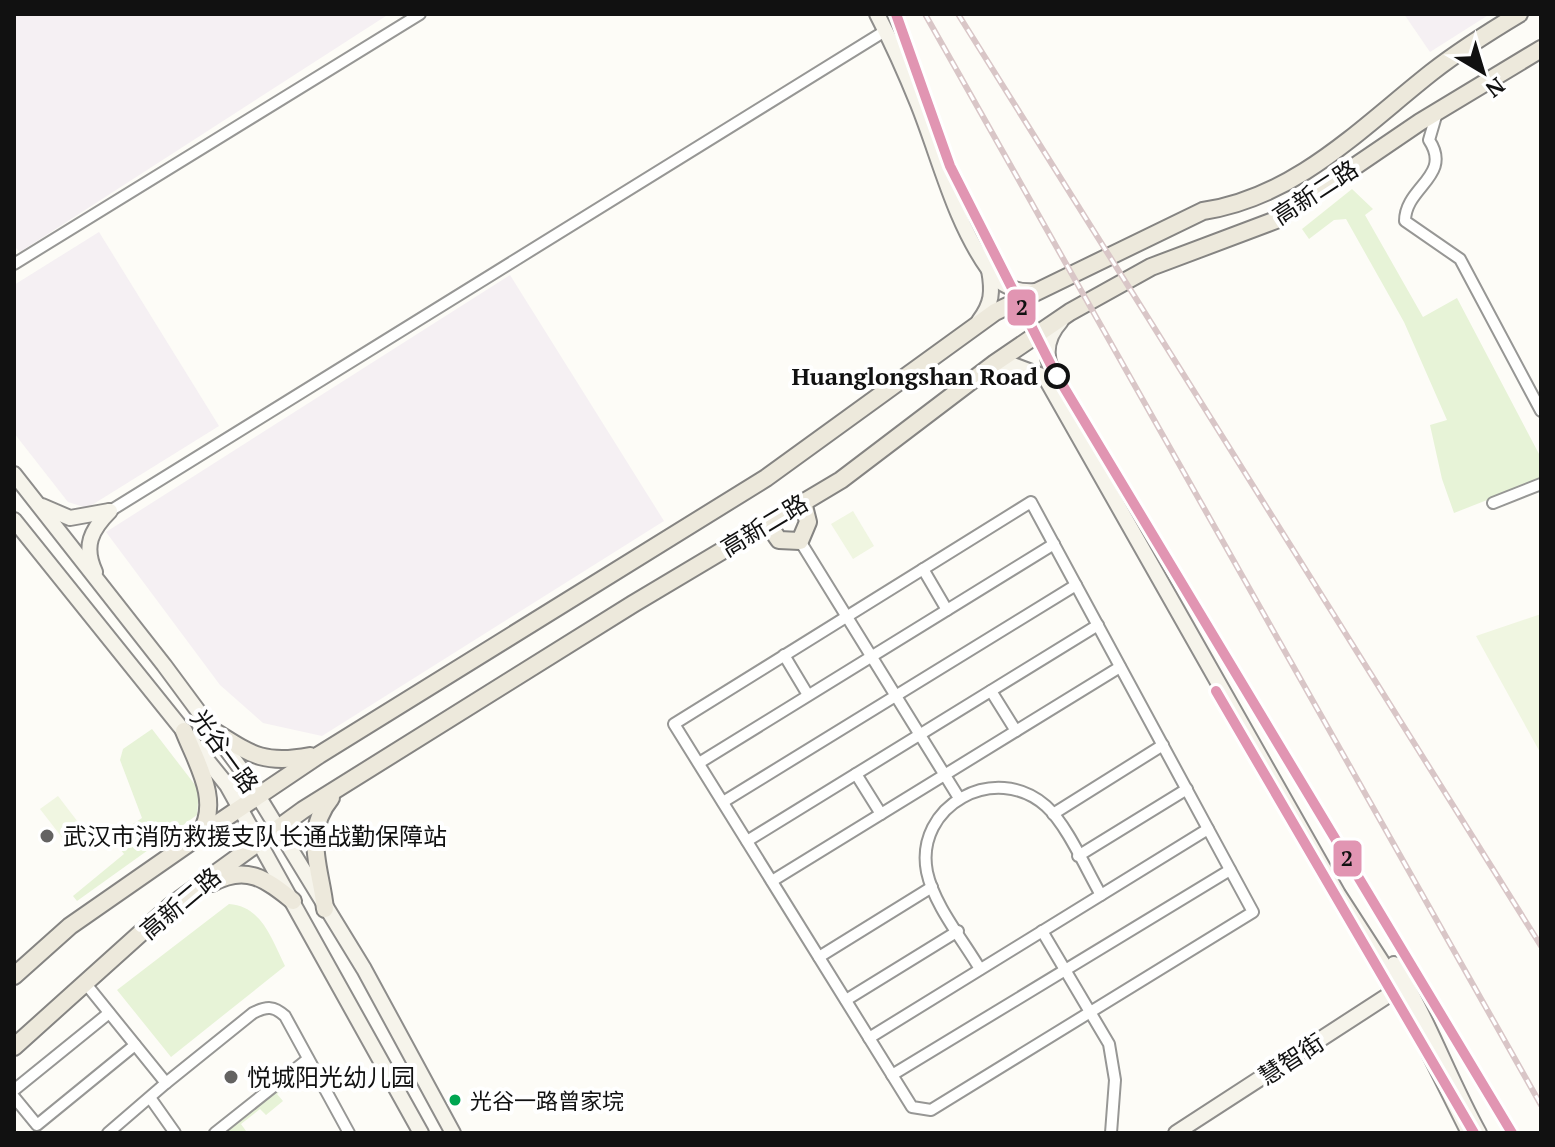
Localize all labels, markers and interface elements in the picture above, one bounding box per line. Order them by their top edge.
north arrow [1443,32,1523,112]
text: N [1480,72,1511,105]
street label: 高新二路 [1266,152,1364,232]
line badge: 2 [1006,288,1037,327]
text: 2 [1016,292,1028,321]
place label: Huanglongshan Road [791,360,1039,392]
marker: Huanglongshan Road [1045,364,1069,388]
street label: 高新二路 [715,487,813,563]
street label: 光谷一路 [184,703,266,799]
place label: 武汉市消防救援支队长通战勤保障站 [63,820,447,852]
marker: 武汉市消防救援支队长通战勤保障站 [38,827,56,845]
line badge: 2 [1332,839,1363,878]
text: 2 [1341,843,1353,872]
street label: 高新二路 [133,860,227,946]
street label: 慧智街 [1252,1026,1330,1092]
place label: 悦城阳光幼儿园 [247,1061,415,1093]
marker: 悦城阳光幼儿园 [222,1068,240,1086]
place label: 光谷一路曾家垸 [470,1086,624,1115]
marker: 光谷一路曾家垸 [447,1092,463,1108]

